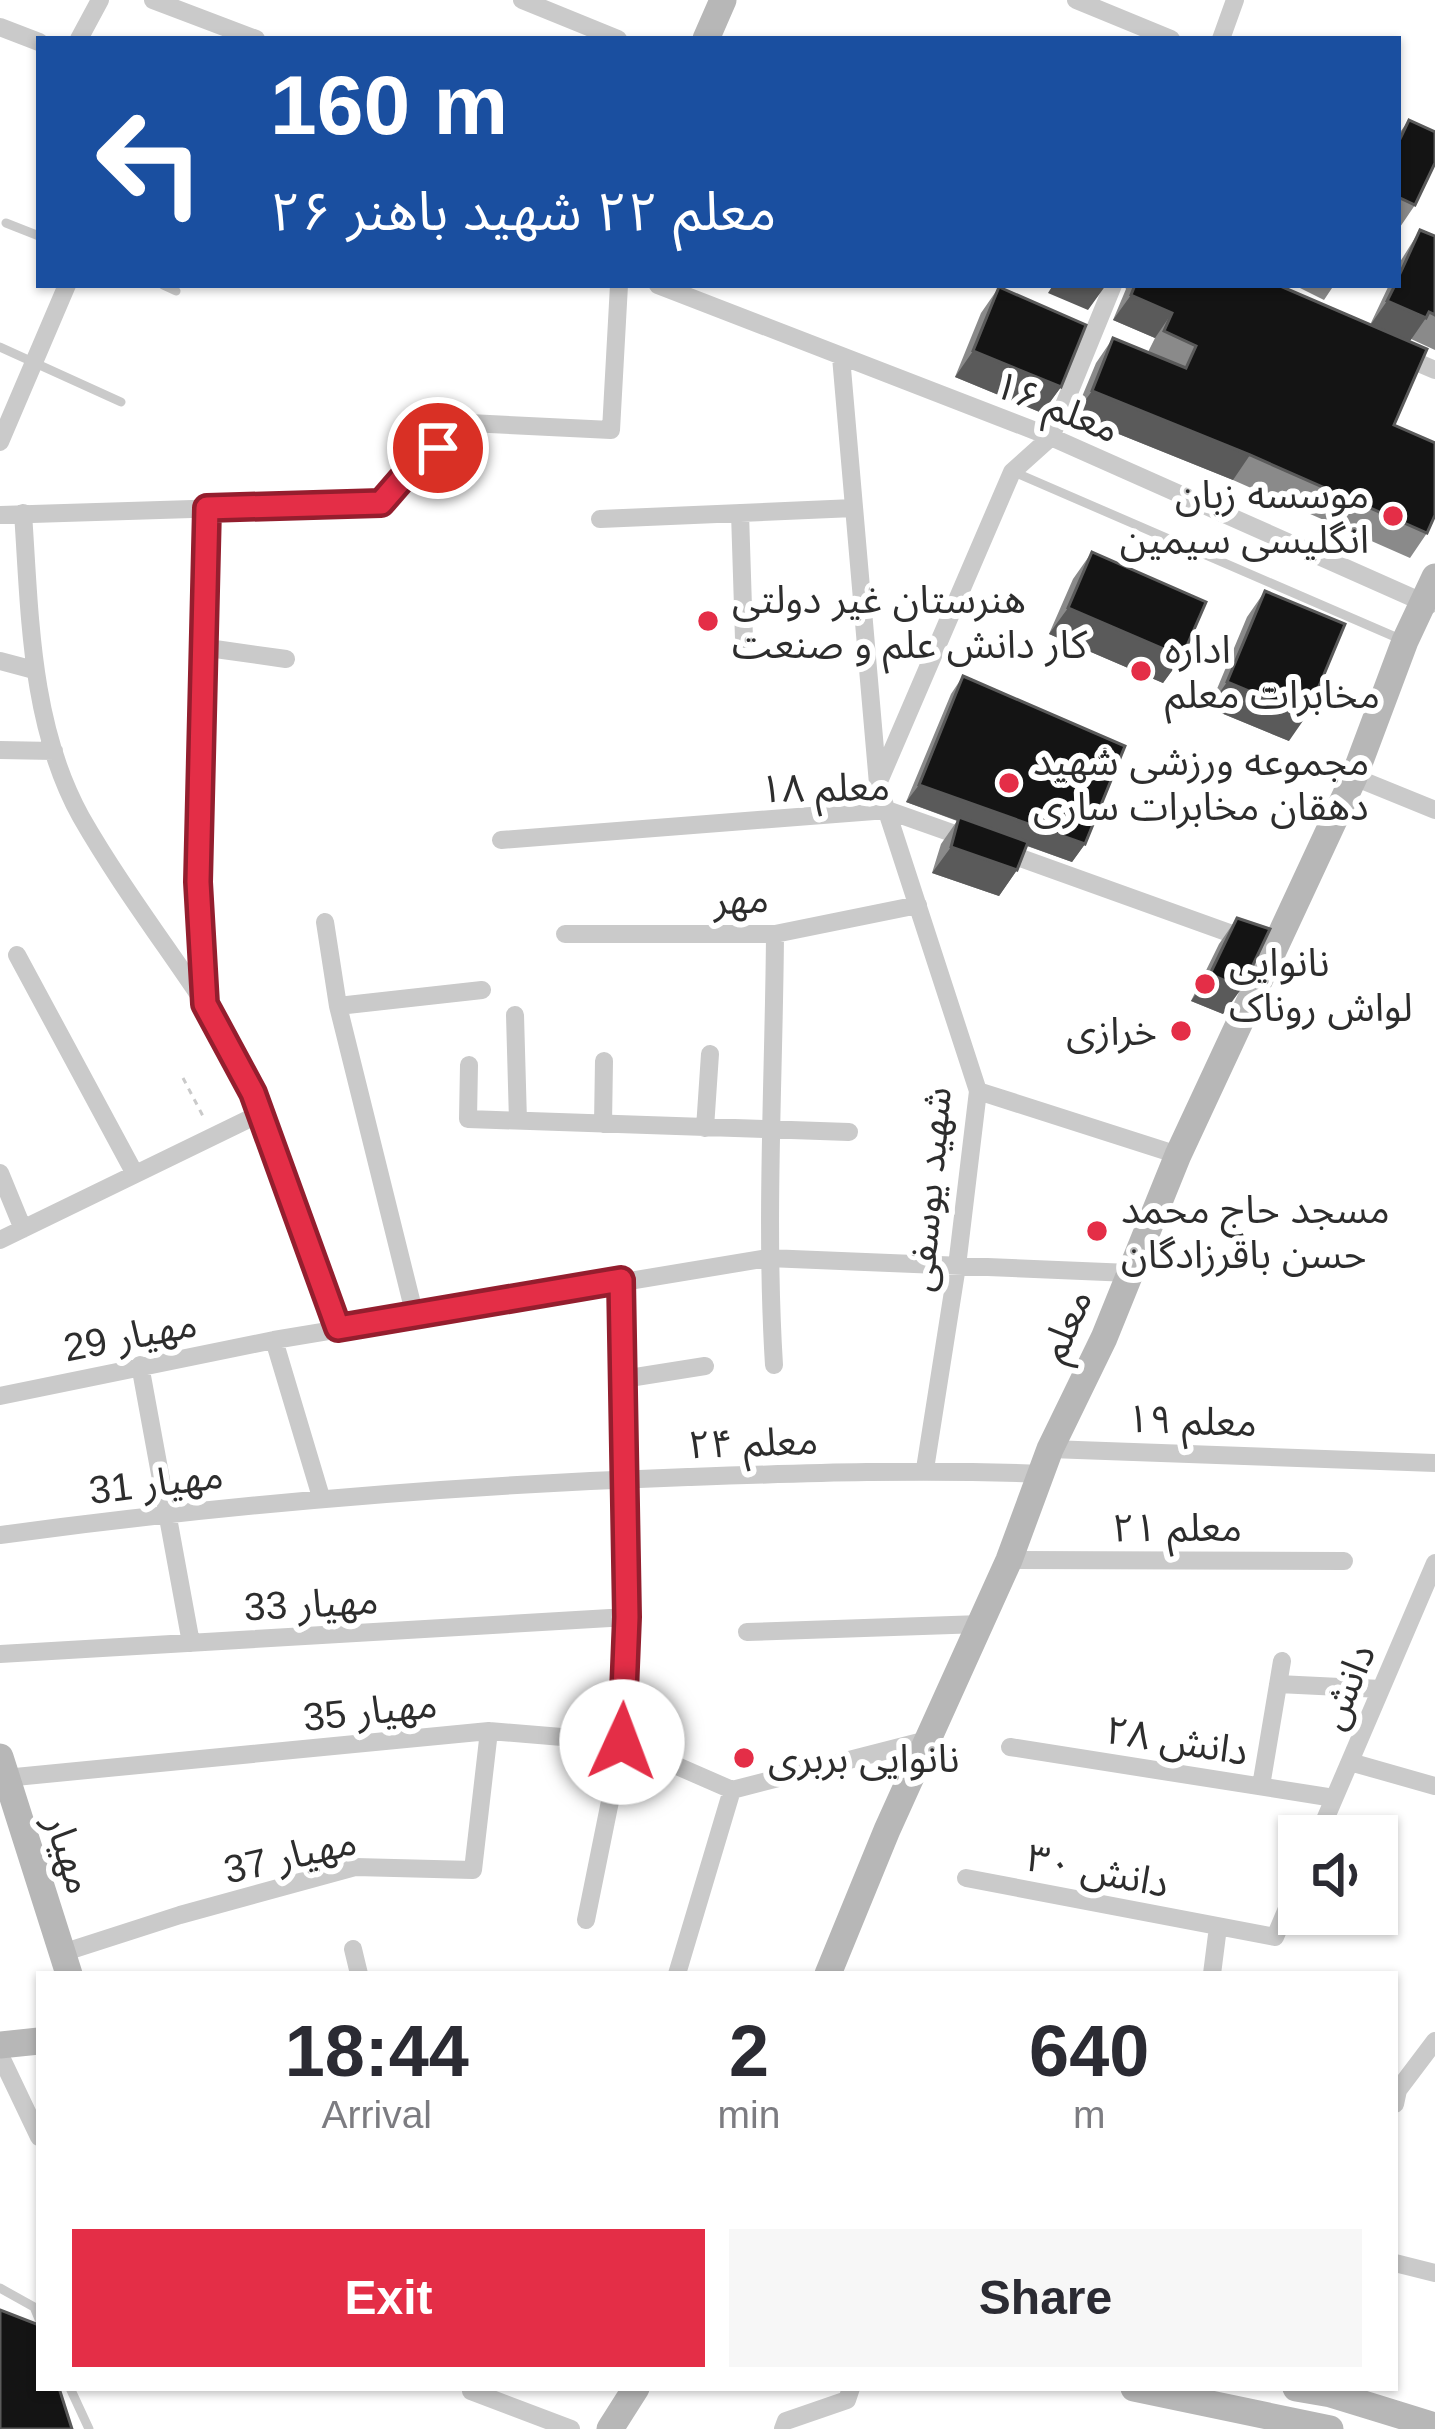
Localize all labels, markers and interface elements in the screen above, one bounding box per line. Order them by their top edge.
text: 160 m [270,58,508,152]
icon: left [72,84,228,240]
text: معلم ۲۲ شهید باهنر ۲۶ [270,181,776,241]
street label: معلم ۱۶ [986,362,1125,458]
pin [387,397,489,499]
icon: arrive [405,415,471,481]
place label: موسسه زبان انگلیسی سیمین [1120,473,1369,562]
marker: موسسه زبان انگلیسی سیمین [1380,503,1406,529]
place label: هنرستان غیر دولتی کار دانش علم و صنعت [732,578,1088,674]
marker: هنرستان غیر دولتی کار دانش علم و صنعت [695,608,721,634]
place label: اداره مخابرات معلم [1165,628,1380,724]
marker: اداره مخابرات معلم [1128,658,1154,684]
place label: مجموعه ورزشی شهید دهقان مخابرات ساری [1033,740,1369,829]
street label: معلم ۱۸ [760,765,890,818]
marker: مجموعه ورزشی شهید دهقان مخابرات ساری [996,770,1022,796]
street label: مهر [711,877,770,923]
place label: نانوایی لواش روناک [1229,941,1413,1030]
marker: نانوایی لواش روناک [1192,971,1218,997]
place label: خرازی [1066,1010,1157,1054]
marker: خرازی [1168,1018,1194,1044]
street label: شهید یوسفی [898,1085,960,1293]
place label: مسجد حاج محمد حسن باقرزادگان [1121,1188,1390,1277]
marker: مسجد حاج محمد حسن باقرزادگان [1084,1218,1110,1244]
street label: معلم [1031,1282,1108,1371]
street label: مهیار 29 [60,1302,200,1370]
street label: معلم ۱۹ [1126,1397,1258,1452]
street label: معلم ۲۴ [687,1419,819,1474]
street label: مهیار 31 [87,1453,226,1513]
street label: معلم ۲۱ [1112,1506,1242,1557]
street label: مهیار 33 [243,1579,379,1629]
street label: دانش [1310,1637,1384,1735]
position arrow [559,1679,685,1805]
street label: مهیار 35 [301,1682,439,1740]
street label: دانش ۲۸ [1103,1708,1251,1774]
place label: نانوایی بربری [768,1737,960,1781]
marker: نانوایی بربری [731,1745,757,1771]
street label: مهیار [35,1808,102,1899]
map controls [1278,1815,1398,1935]
button: sound [1278,1815,1398,1935]
street label: مهیار 37 [220,1819,361,1893]
street label: دانش ۳۰ [1023,1836,1172,1906]
text: 18:44 [285,2011,469,2091]
text: 2 [729,2011,769,2091]
text: 640 [1029,2011,1149,2091]
text: Arrival [322,2093,432,2136]
text: min [718,2093,780,2136]
text: m [1073,2093,1105,2136]
button: Exit [72,2229,705,2367]
button: Share [729,2229,1362,2367]

